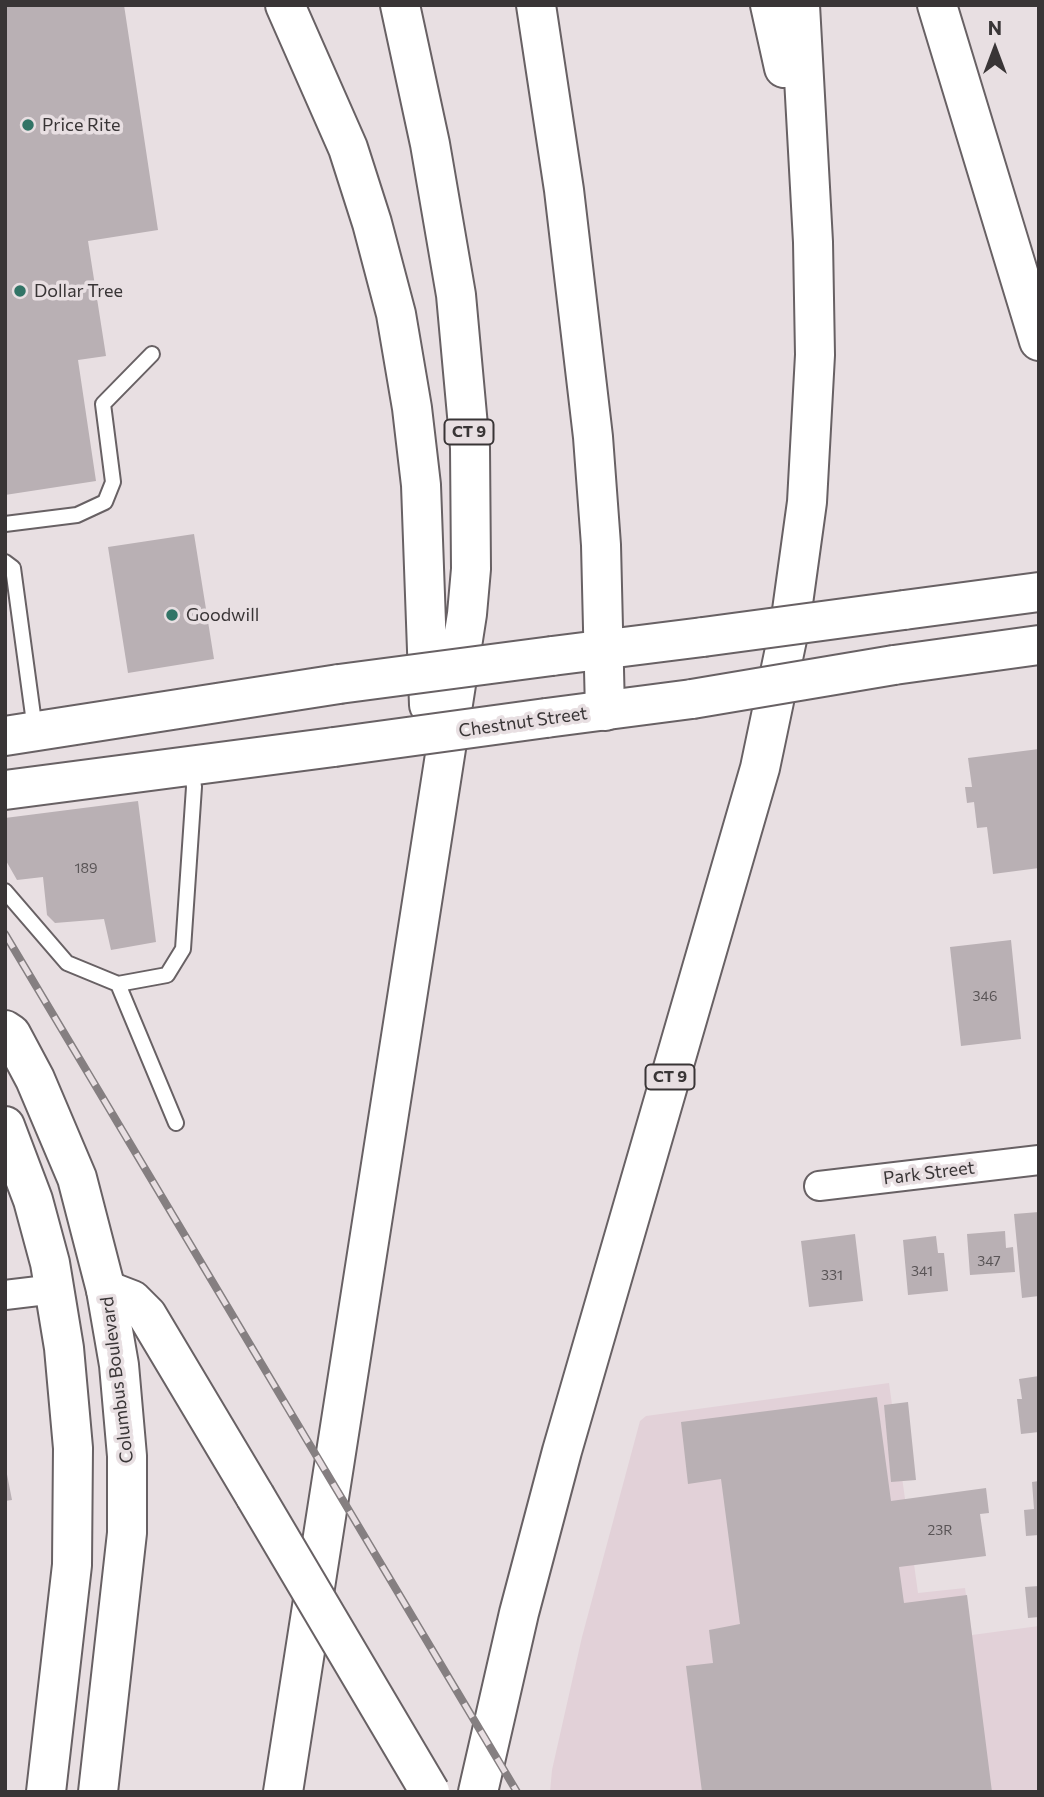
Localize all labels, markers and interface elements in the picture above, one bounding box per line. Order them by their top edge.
north arrow [960,14,1030,84]
text: N [988,16,1002,39]
place label: Price Rite [42,114,120,136]
marker: Price Rite [20,117,36,133]
place label: Dollar Tree [34,280,123,302]
marker: Dollar Tree [12,283,28,299]
road number: CT 9 [444,420,494,444]
place label: Goodwill [186,604,259,626]
marker: Goodwill [164,607,180,623]
street label: Chestnut Street [457,702,589,742]
house number: 189 [75,860,97,876]
house number: 346 [973,988,997,1004]
road number: CT 9 [646,1064,694,1090]
street label: Park Street [882,1157,976,1189]
house number: 347 [977,1253,1001,1269]
house number: 341 [911,1263,933,1279]
house number: 331 [821,1267,843,1283]
street label: Columbus Boulevard [96,1295,138,1465]
house number: 23R [927,1522,953,1538]

